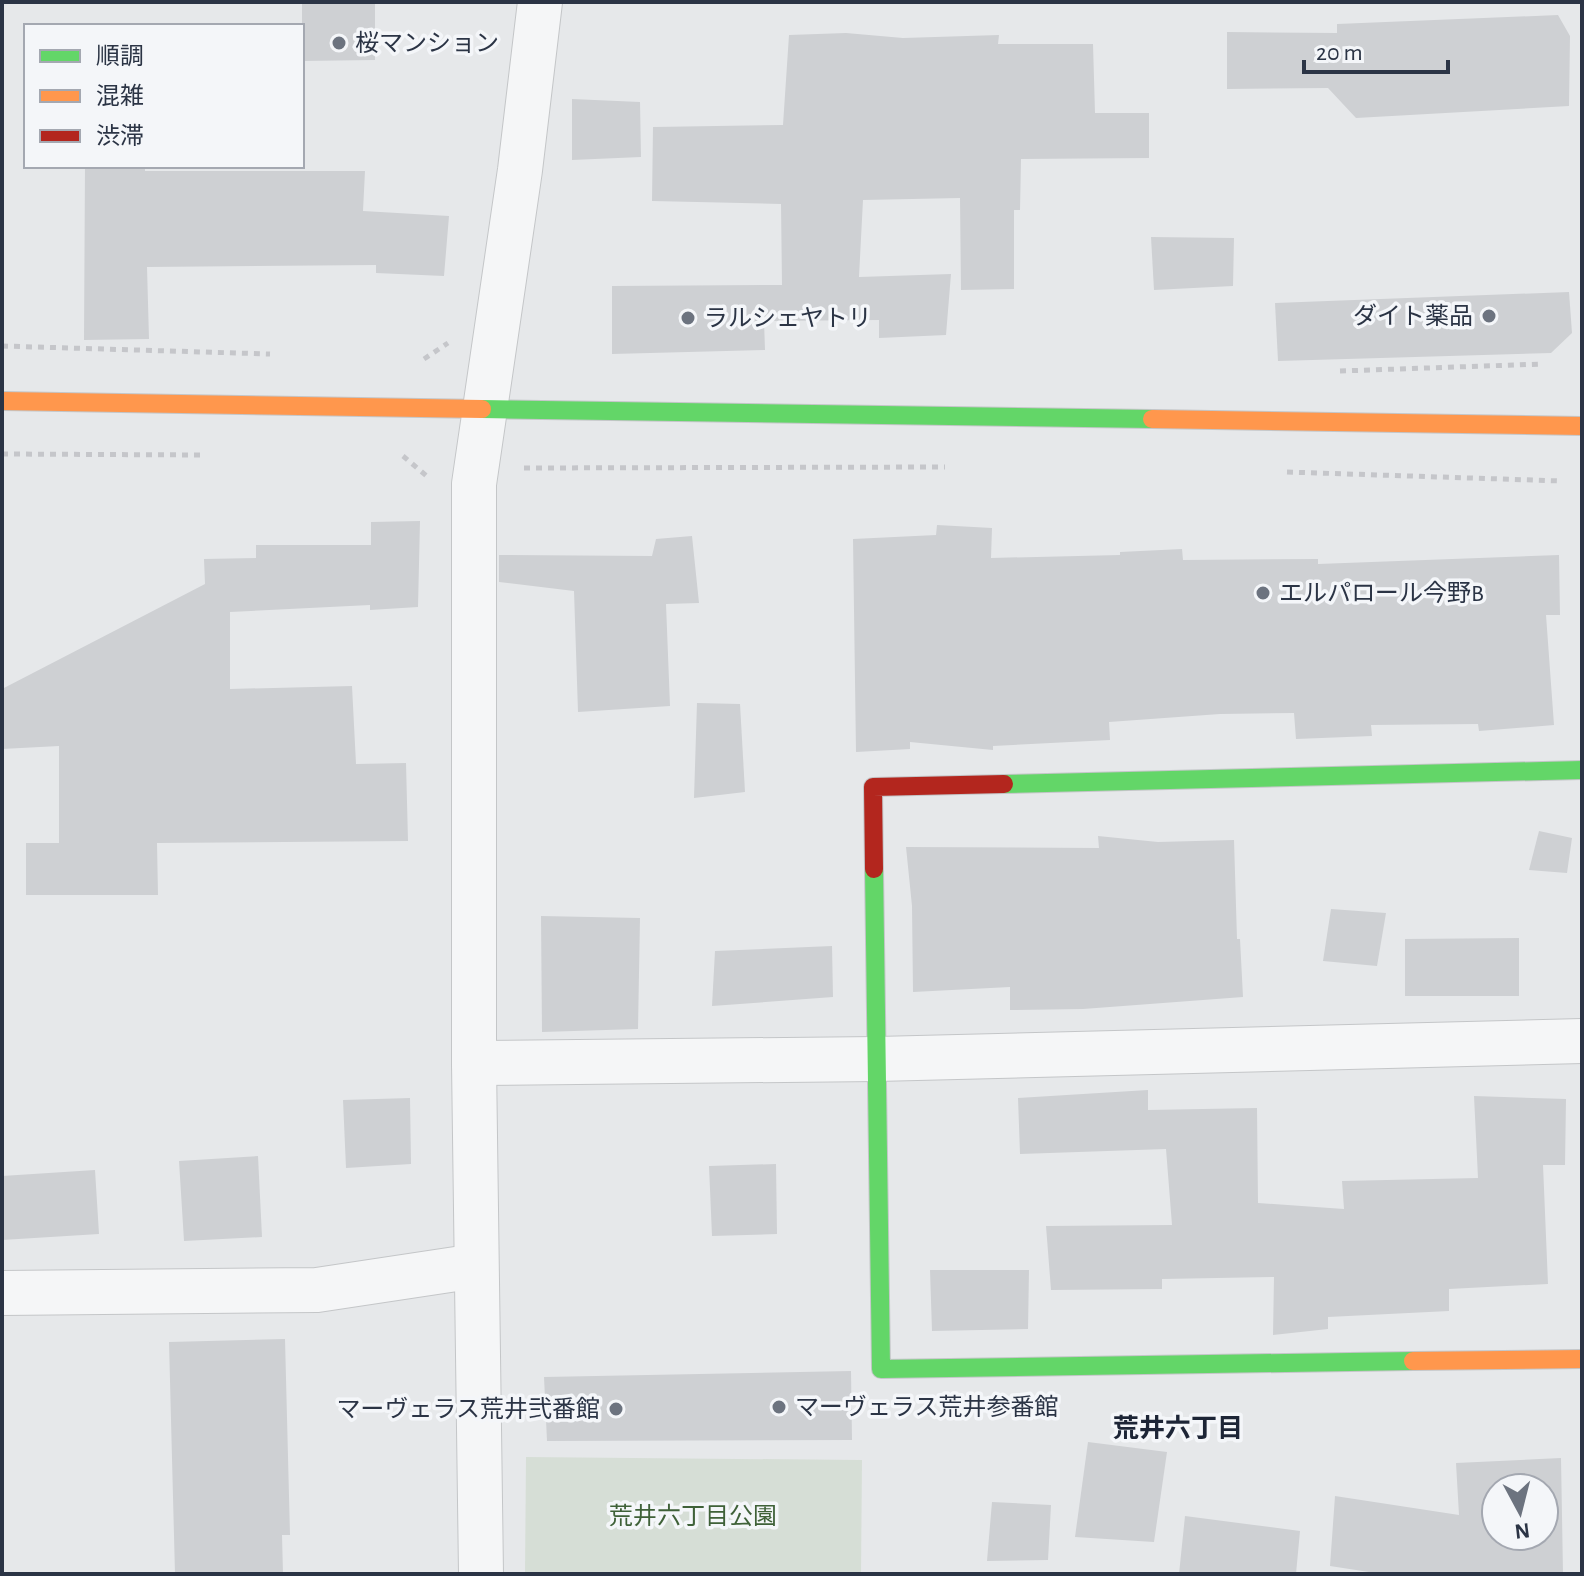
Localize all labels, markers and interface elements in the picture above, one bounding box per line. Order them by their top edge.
legend [24,24,304,168]
scale bar [1304,24,1448,74]
place label: 桜マンション [355,30,499,56]
marker: 桜マンション [330,34,348,52]
text: 20 m [1316,41,1363,65]
text: 順調 [96,44,144,69]
text: 混雑 [96,83,144,109]
text: 渋滞 [96,123,144,149]
place label: ダイト薬品 [1353,303,1473,329]
place label: ラルシェヤトリ [704,306,872,331]
marker: ダイト薬品 [1480,307,1498,325]
marker: ラルシェヤトリ [679,309,697,327]
place label: エルパロール今野B [1279,580,1484,606]
marker: エルパロール今野B [1254,584,1272,602]
place label: マーヴェラス荒井参番館 [795,1394,1059,1420]
place label: マーヴェラス荒井弐番館 [336,1396,600,1422]
marker: マーヴェラス荒井参番館 [770,1398,788,1416]
marker: マーヴェラス荒井弐番館 [607,1400,625,1418]
district label: 荒井六丁目 [1113,1414,1243,1442]
north arrow [1480,1472,1560,1552]
park label: 荒井六丁目公園 [609,1503,777,1529]
text: N [1513,1519,1531,1543]

